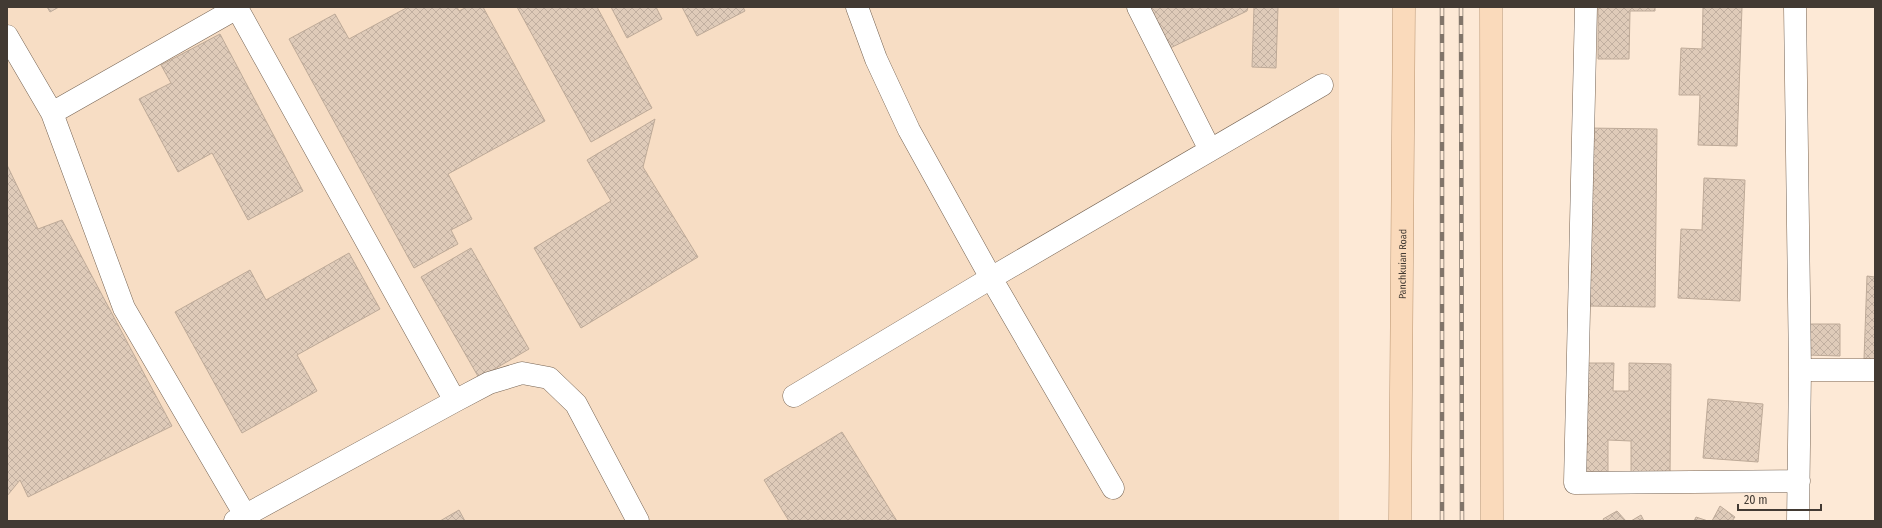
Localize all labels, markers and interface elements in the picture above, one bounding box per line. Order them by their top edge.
street label: Panchkuian Road [1397,229,1409,299]
scale bar [1738,486,1821,512]
text: 20 m [1744,493,1768,507]

